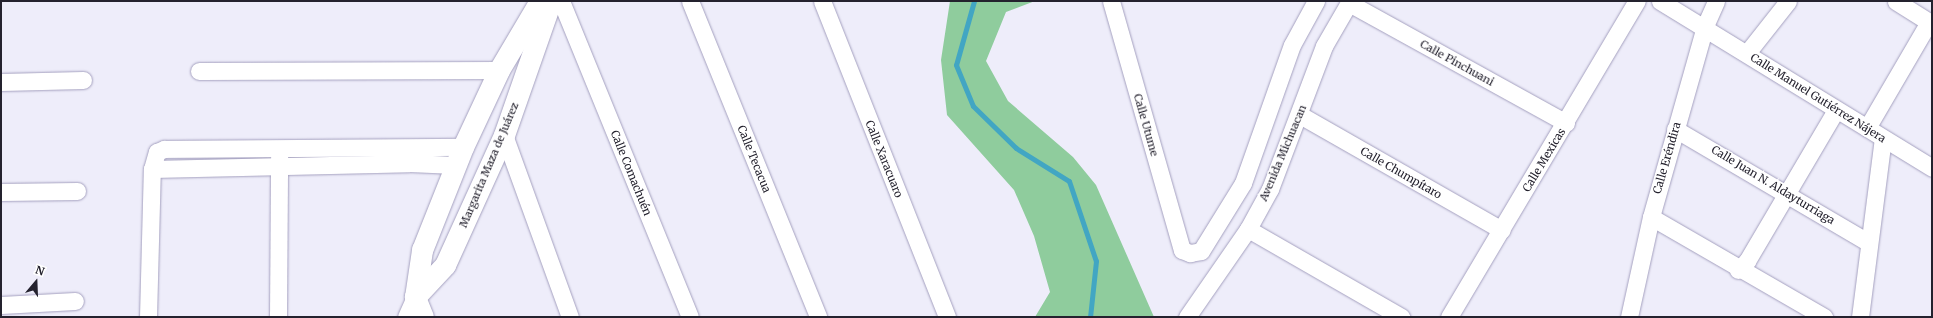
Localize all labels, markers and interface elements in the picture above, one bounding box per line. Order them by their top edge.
street label: Calle Pinchuani [1418,37,1496,89]
street label: Calle Manuel Gutiérrez Nájera [1748,51,1888,145]
street label: Calle Utume [1131,92,1161,158]
street label: Margarita Maza de Juárez [457,100,521,230]
street label: Avenida Michuacan [1257,103,1309,203]
street label: Calle Xaracuaro [862,118,906,200]
street label: Calle Eréndira [1650,121,1684,195]
street label: Calle Tecacua [735,123,773,195]
street label: Calle Mexicas [1520,126,1568,194]
street label: Calle Comachuén [608,128,654,218]
street label: Calle Juan N. Aldayturriaga [1709,143,1837,227]
street label: Calle Chumpítaro [1358,144,1444,202]
north arrow [16,262,56,302]
text: N [34,263,46,279]

